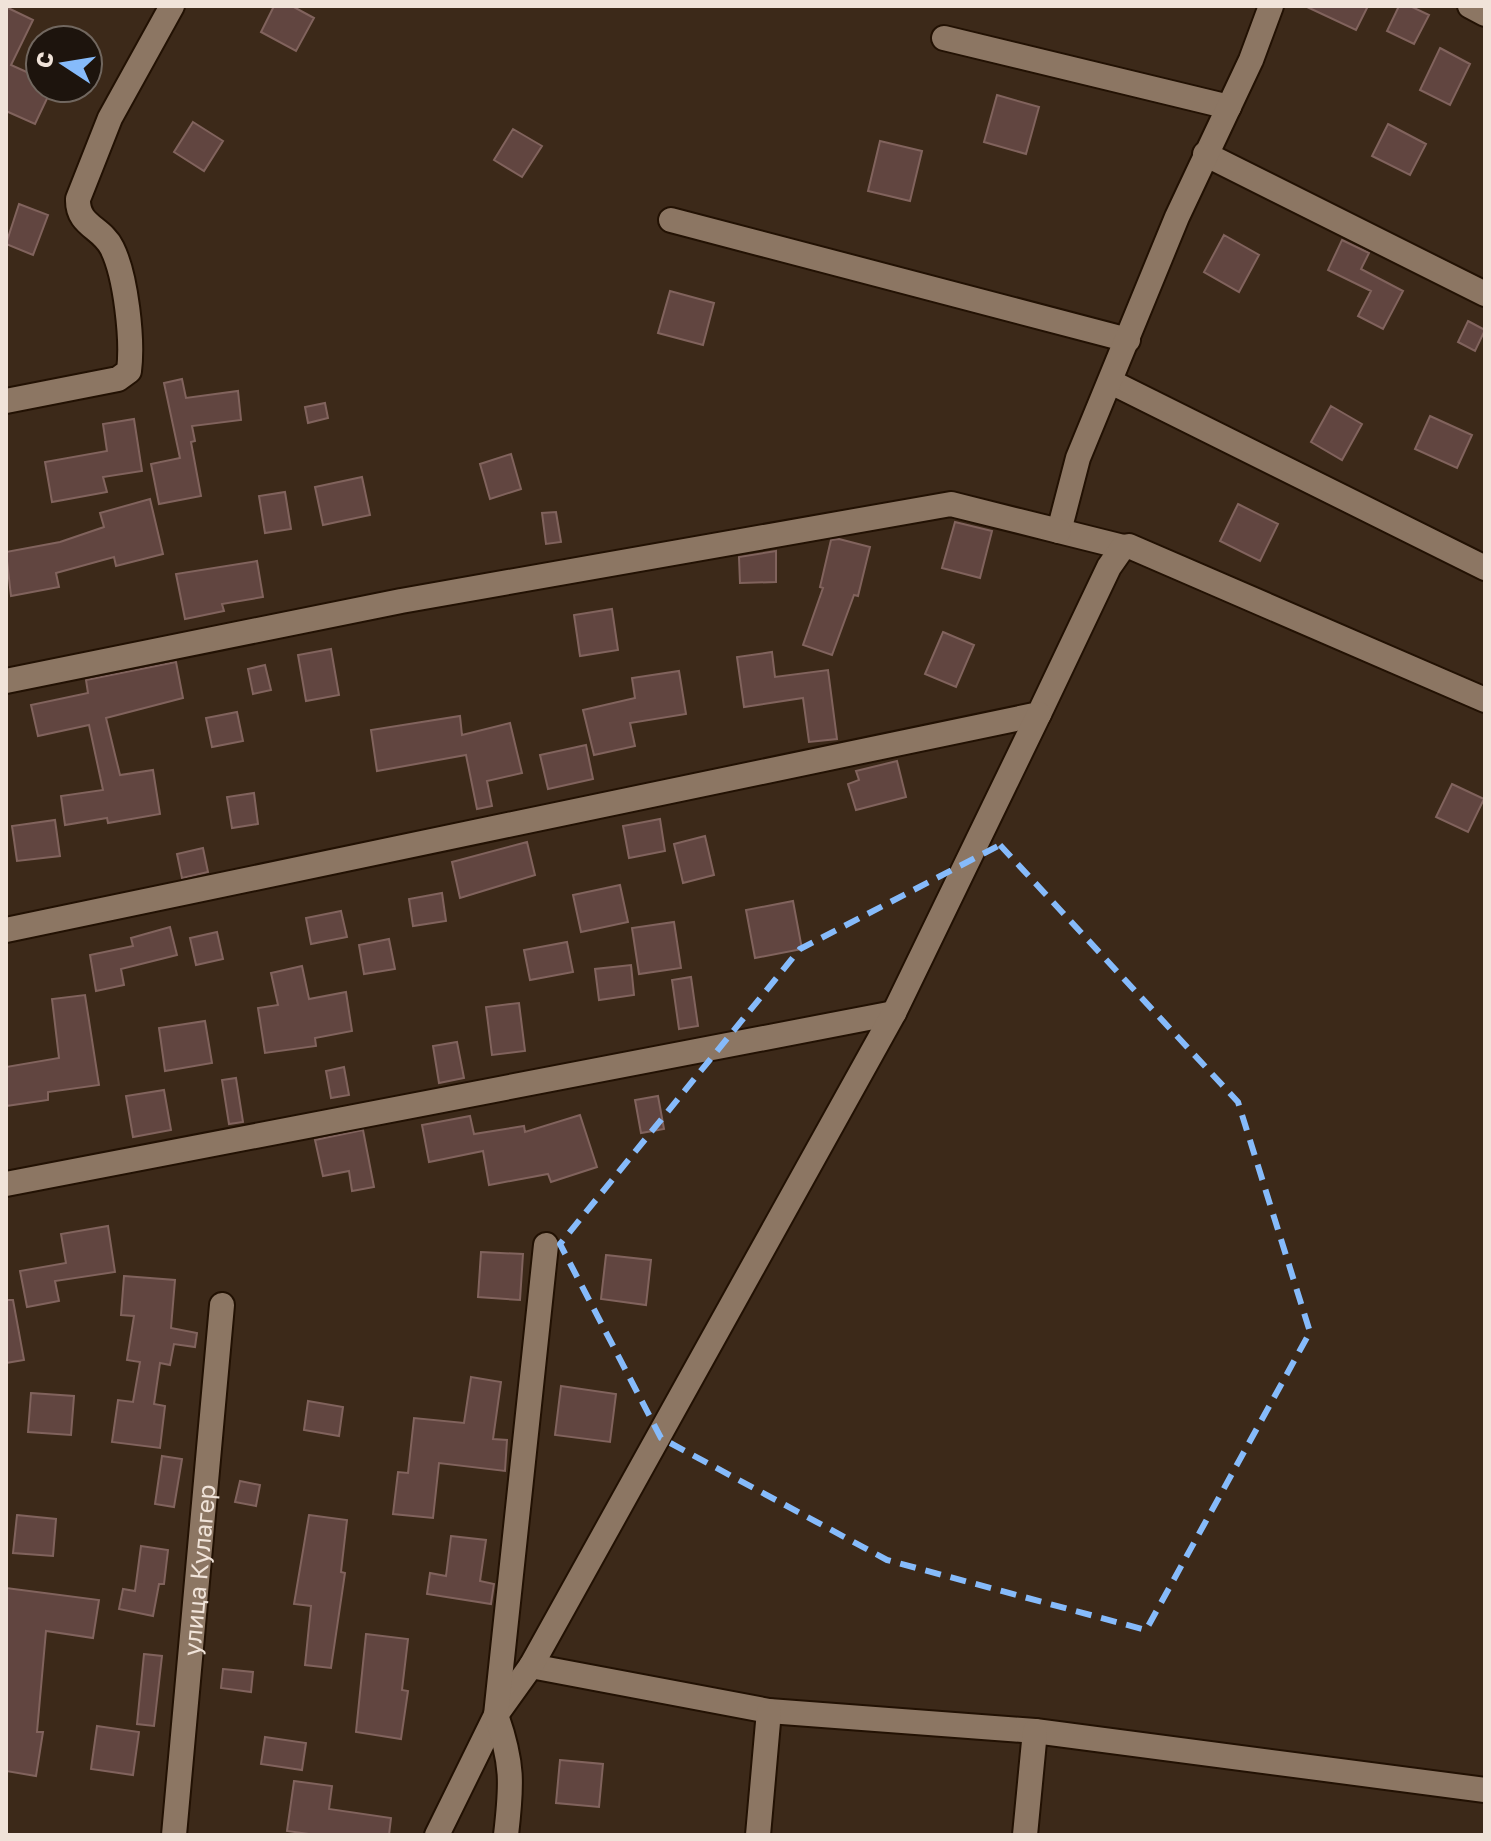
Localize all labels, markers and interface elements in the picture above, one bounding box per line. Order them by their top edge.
north arrow [24,24,104,104]
text: С [29,49,59,70]
street label: улица Кулагер [176,1483,220,1657]

